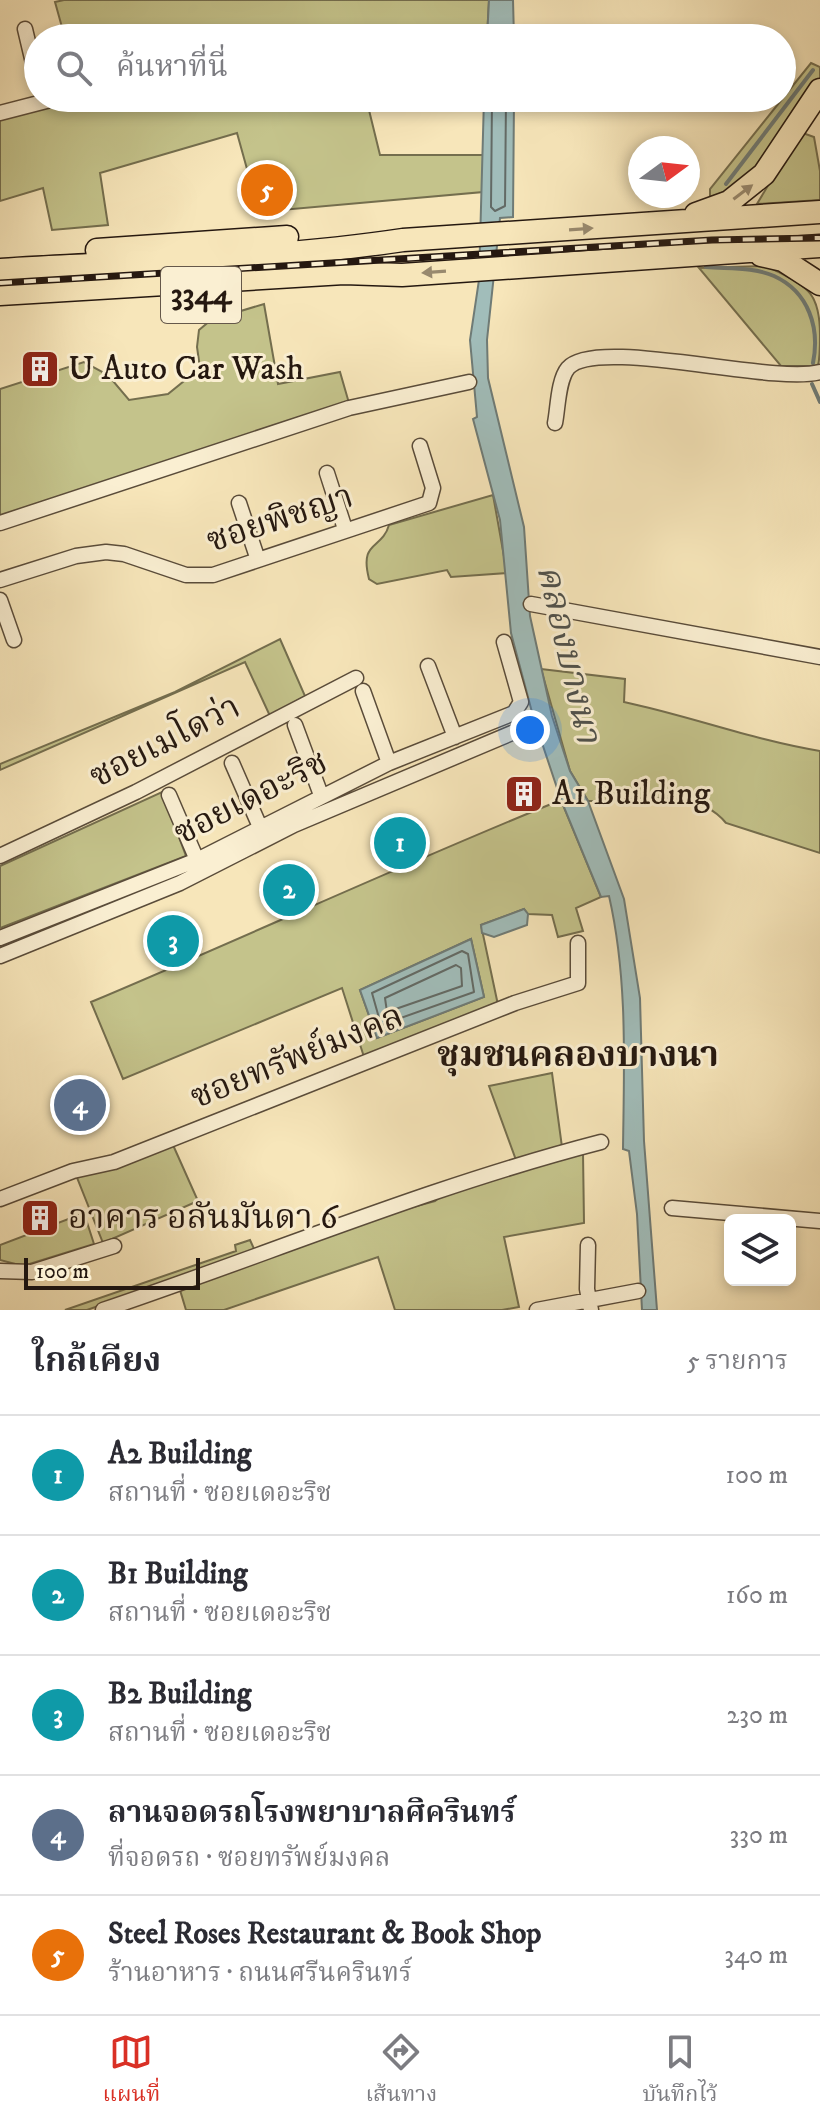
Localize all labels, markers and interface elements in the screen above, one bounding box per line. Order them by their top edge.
search box [24,24,796,112]
icon: search [52,46,96,90]
text: ค้นหาที่นี่ [116,49,228,86]
north arrow [628,136,700,208]
pin: 5 [241,160,293,220]
one-way arrow [733,184,753,200]
one-way arrow [569,222,594,235]
one-way arrow [421,266,446,279]
road number: 3344 [161,267,241,323]
building icon: U Auto Car Wash [19,348,61,390]
place label: U Auto Car Wash [68,348,304,390]
street label: ซอยพิชญา [201,476,359,562]
water label: คลองบางนา [526,560,611,749]
street label: ซอยเมโดว่า [81,683,247,798]
your location [510,710,550,750]
street label: ซอยเดอะริช [167,741,335,855]
building icon: A1 Building [503,773,545,815]
place label: A1 Building [552,773,711,815]
pin: 1 [374,813,426,873]
pin: 2 [263,860,315,920]
pin: 3 [147,911,199,971]
street label: ซอยทรัพย์มงคล [184,995,410,1119]
district label: ชุมชนคลองบางนา [437,1033,719,1078]
pin: 4 [54,1075,106,1135]
building icon: อาคาร อลันมันดา 6 [19,1197,61,1239]
place label: อาคาร อลันมันดา 6 [68,1197,339,1239]
map controls [724,1214,796,1286]
button: layers [724,1214,796,1286]
scale bar [24,1254,200,1290]
text: 100 m [36,1258,89,1285]
text: ใกล้เคียง [32,1340,161,1382]
text: 5 รายการ [687,1345,788,1378]
text: A2 Building [108,1436,251,1473]
text: 1 [53,1459,63,1492]
text: 100 m [725,1459,788,1492]
text: สถานที่ · ซอยเดอะริช [108,1477,332,1510]
text: B1 Building [108,1556,248,1593]
text: 2 [52,1579,64,1612]
text: 160 m [726,1579,788,1612]
text: สถานที่ · ซอยเดอะริช [108,1597,332,1630]
text: B2 Building [108,1676,251,1713]
text: 3 [53,1699,63,1732]
text: 230 m [726,1699,788,1732]
text: สถานที่ · ซอยเดอะริช [108,1717,332,1750]
text: ลานจอดรถโรงพยาบาลศิครินทร์ [108,1795,516,1832]
text: 4 [51,1819,65,1852]
text: 330 m [730,1819,788,1852]
text: ที่จอดรถ · ซอยทรัพย์มงคล [108,1842,390,1875]
text: Steel Roses Restaurant & Book Shop [108,1916,541,1953]
text: 5 [52,1939,64,1972]
text: 340 m [724,1939,788,1972]
text: ร้านอาหาร · ถนนศรีนครินทร์ [108,1957,412,1990]
tab: แผนที่ [103,2030,160,2113]
tab: เส้นทาง [365,2030,437,2113]
tab: บันทึกไว้ [642,2030,717,2113]

